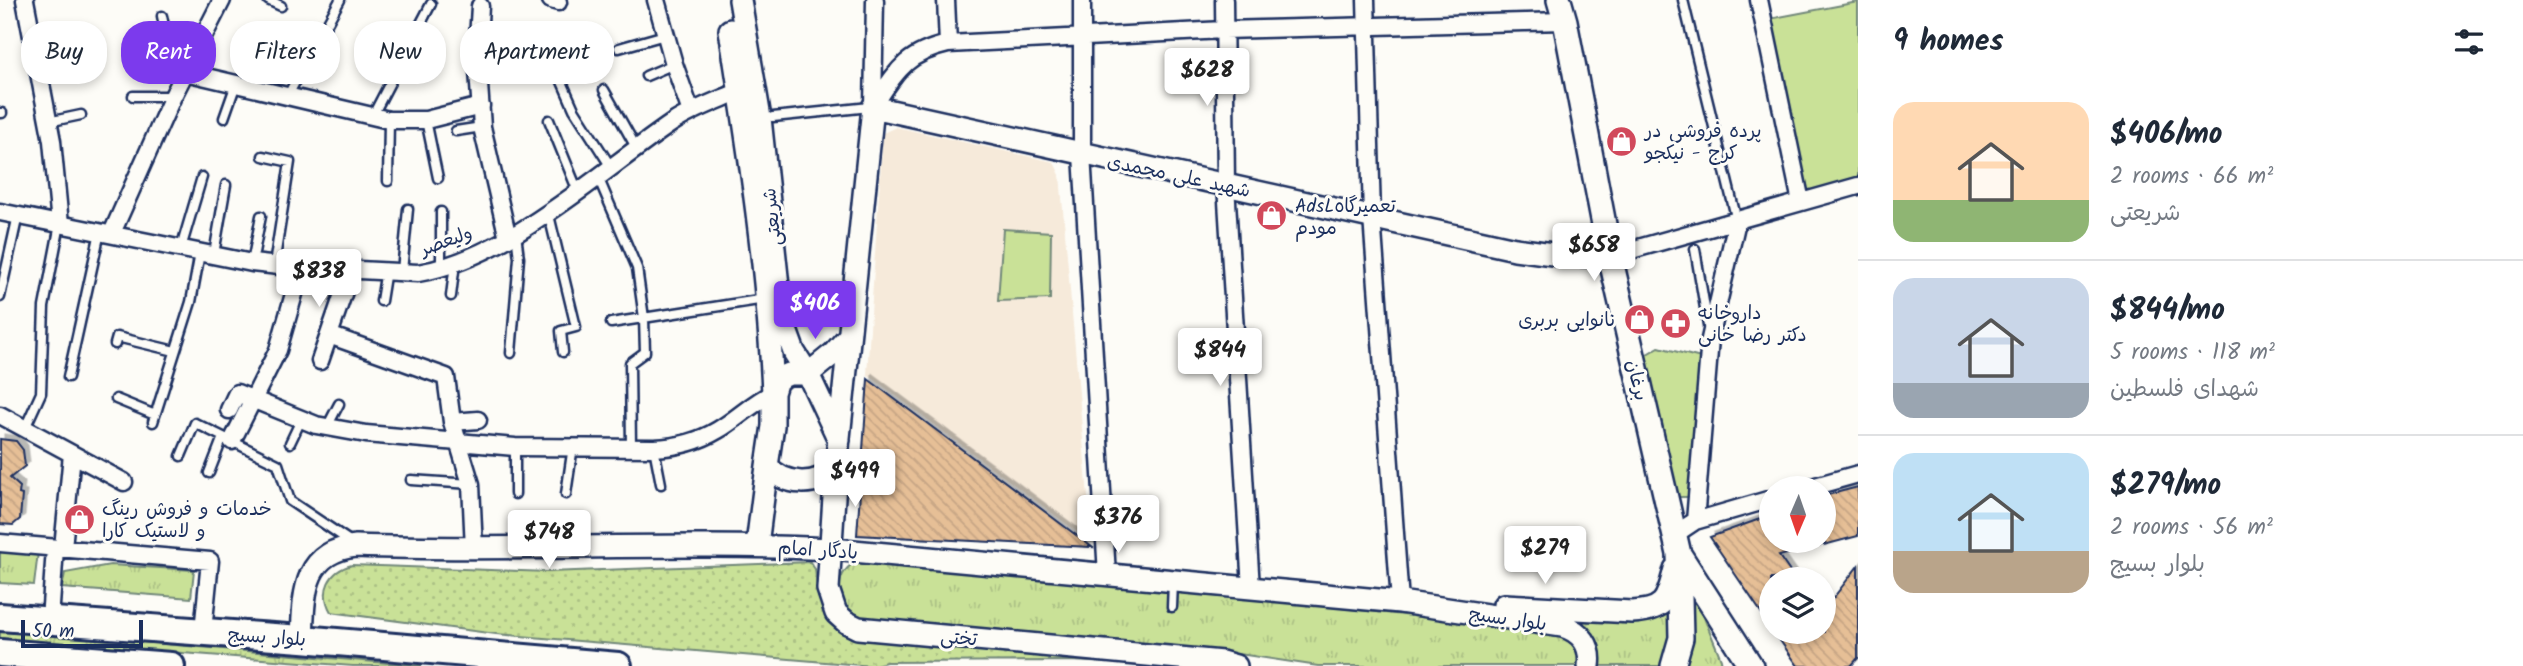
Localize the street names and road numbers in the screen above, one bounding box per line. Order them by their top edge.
street label: شهید علی محمدی [1104,147,1253,207]
street label: شریعتی [755,186,791,247]
street label: ولیعصر [415,219,477,266]
street label: برغان [1617,357,1655,404]
street label: یادگار امام [777,533,859,569]
street label: بلوار بسیج [1467,600,1549,640]
street label: بلوار بسیج [227,620,307,656]
street label: تختی [939,622,979,656]

